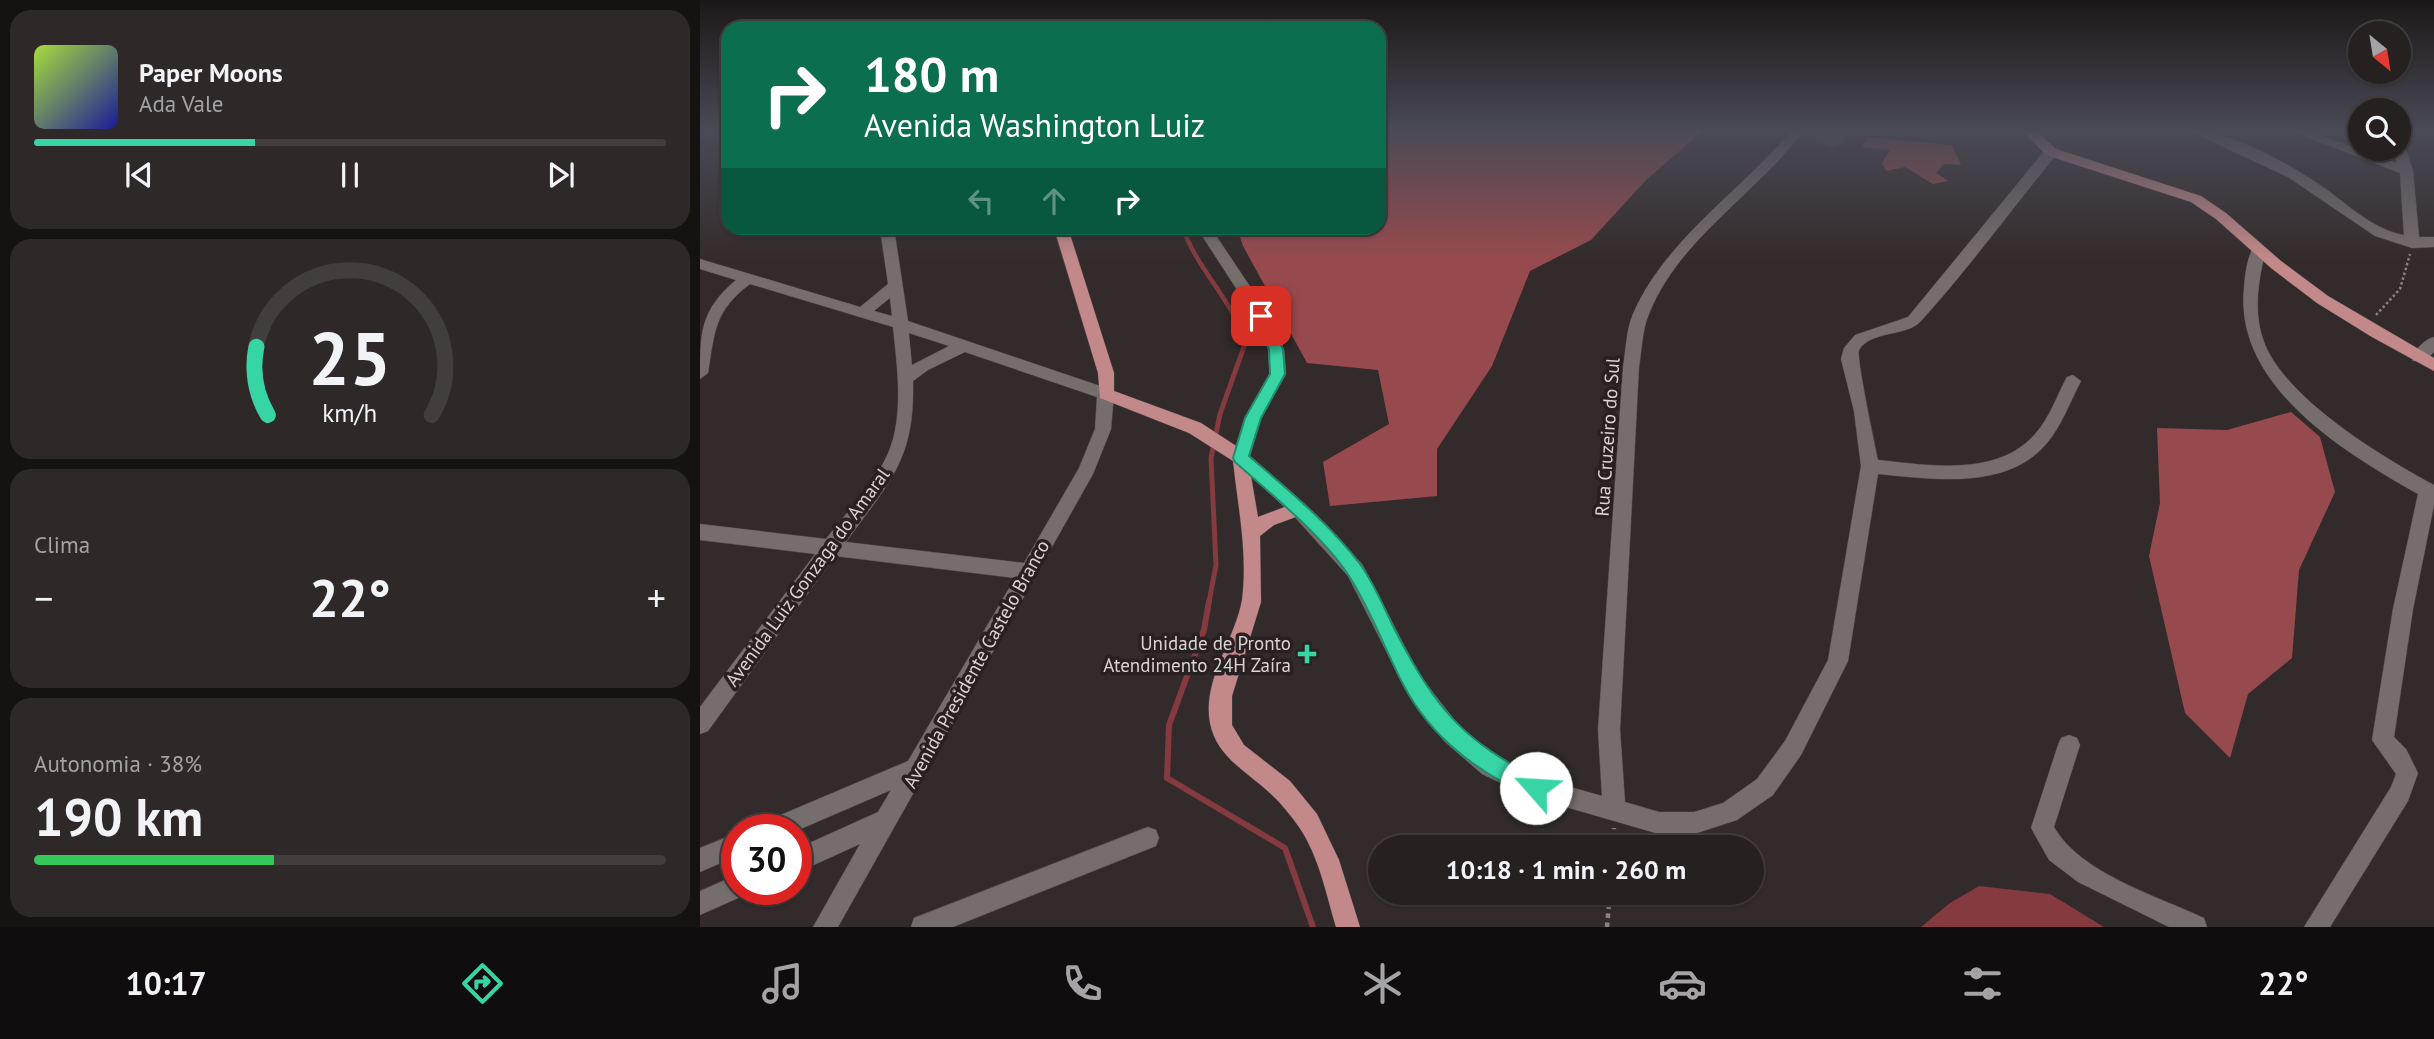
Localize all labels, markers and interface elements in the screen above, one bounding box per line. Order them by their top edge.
north arrow [2348,21,2412,84]
map controls [2348,21,2411,161]
text: 180 m [864,42,999,106]
icon: right [749,49,840,140]
text: Paper Moons [139,56,283,89]
text: Ada Vale [139,89,223,118]
button: search [2348,98,2411,161]
text: Avenida Washington Luiz [864,104,1205,146]
icon: previous [120,156,158,194]
icon: pause [331,156,369,194]
icon: next [542,156,580,194]
icon: left [962,182,1000,220]
icon: ahead [1035,182,1073,220]
icon: right [1108,182,1146,220]
pin [1231,286,1291,346]
icon: arrive [1242,297,1280,335]
text: 25 [309,311,391,405]
street label: Rua Cruzeiro do Sul [1589,356,1625,517]
text: km/h [323,397,377,429]
street label: Avenida Luiz Gonzaga do Amaral [720,463,895,691]
text: Clima [34,530,90,559]
street label: Avenida Presidente Castelo Branco [898,536,1054,792]
text: 22° [309,564,391,631]
text: − [34,573,53,622]
text: + [647,573,666,622]
place label: Unidade de Pronto Atendimento 24H Zaíra [1103,631,1291,677]
marker: Unidade de Pronto Atendimento 24H Zaíra [1297,644,1317,664]
text: Autonomia · 38% [34,749,202,778]
position arrow [1499,751,1573,825]
text: 190 km [34,783,203,850]
speed limit sign: 30 [721,814,812,905]
text: 10:18 · 1 min · 260 m [1446,853,1686,886]
icon: directions [458,959,507,1008]
icon: music [758,959,807,1008]
icon: phone [1058,959,1107,1008]
icon: climate [1358,959,1407,1008]
icon: car [1658,959,1707,1008]
icon: filters [1958,959,2007,1008]
text: 10:17 [126,962,207,1004]
text: 22° [2258,962,2308,1004]

